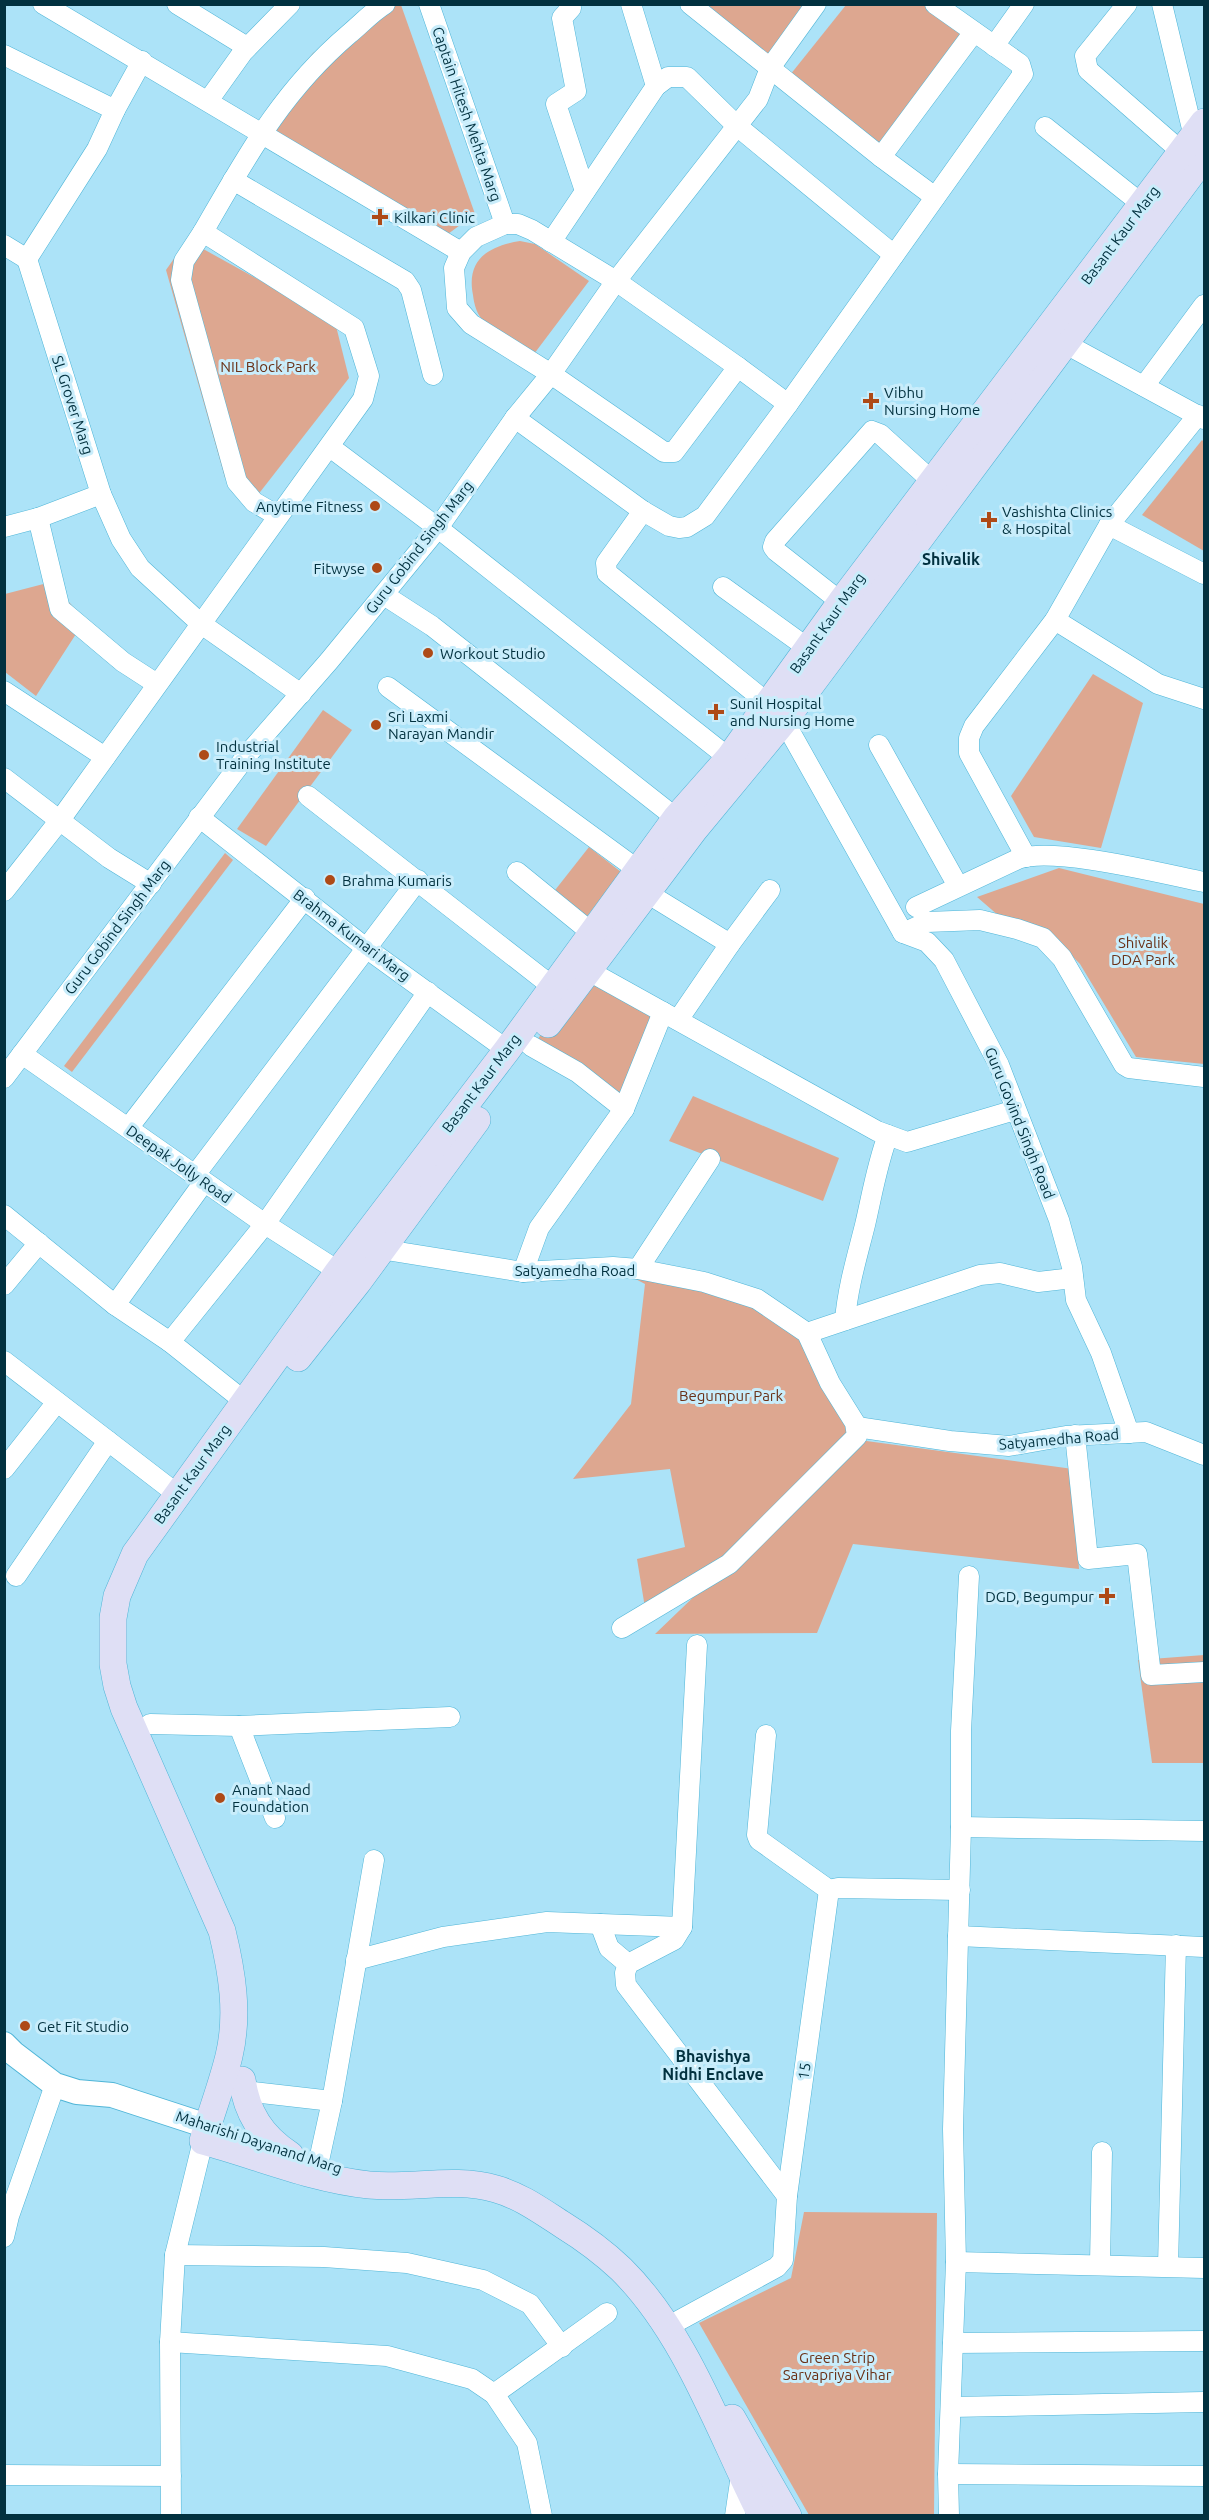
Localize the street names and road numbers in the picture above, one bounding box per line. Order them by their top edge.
street label: Captain Hitesh Mehta Marg [429,24,505,204]
street label: Basant Kaur Marg [1077,182,1163,288]
street label: SL Grover Marg [49,353,97,457]
street label: Guru Gobind Singh Marg [362,477,476,617]
street label: Basant Kaur Marg [786,569,868,677]
street label: Guru Gobind Singh Marg [61,856,173,998]
street label: Brahma Kumari Marg [290,886,414,984]
street label: Basant Kaur Marg [438,1030,524,1136]
street label: Guru Govind Singh Road [982,1045,1058,1201]
street label: Deepak Jolly Road [123,1122,235,1206]
street label: Satyamedha Road [515,1262,635,1279]
street label: Basant Kaur Marg [150,1421,234,1527]
street label: Satyamedha Road [998,1425,1120,1453]
street label: 15 [794,2061,814,2081]
street label: Maharishi Dayanand Marg [174,2107,344,2177]

